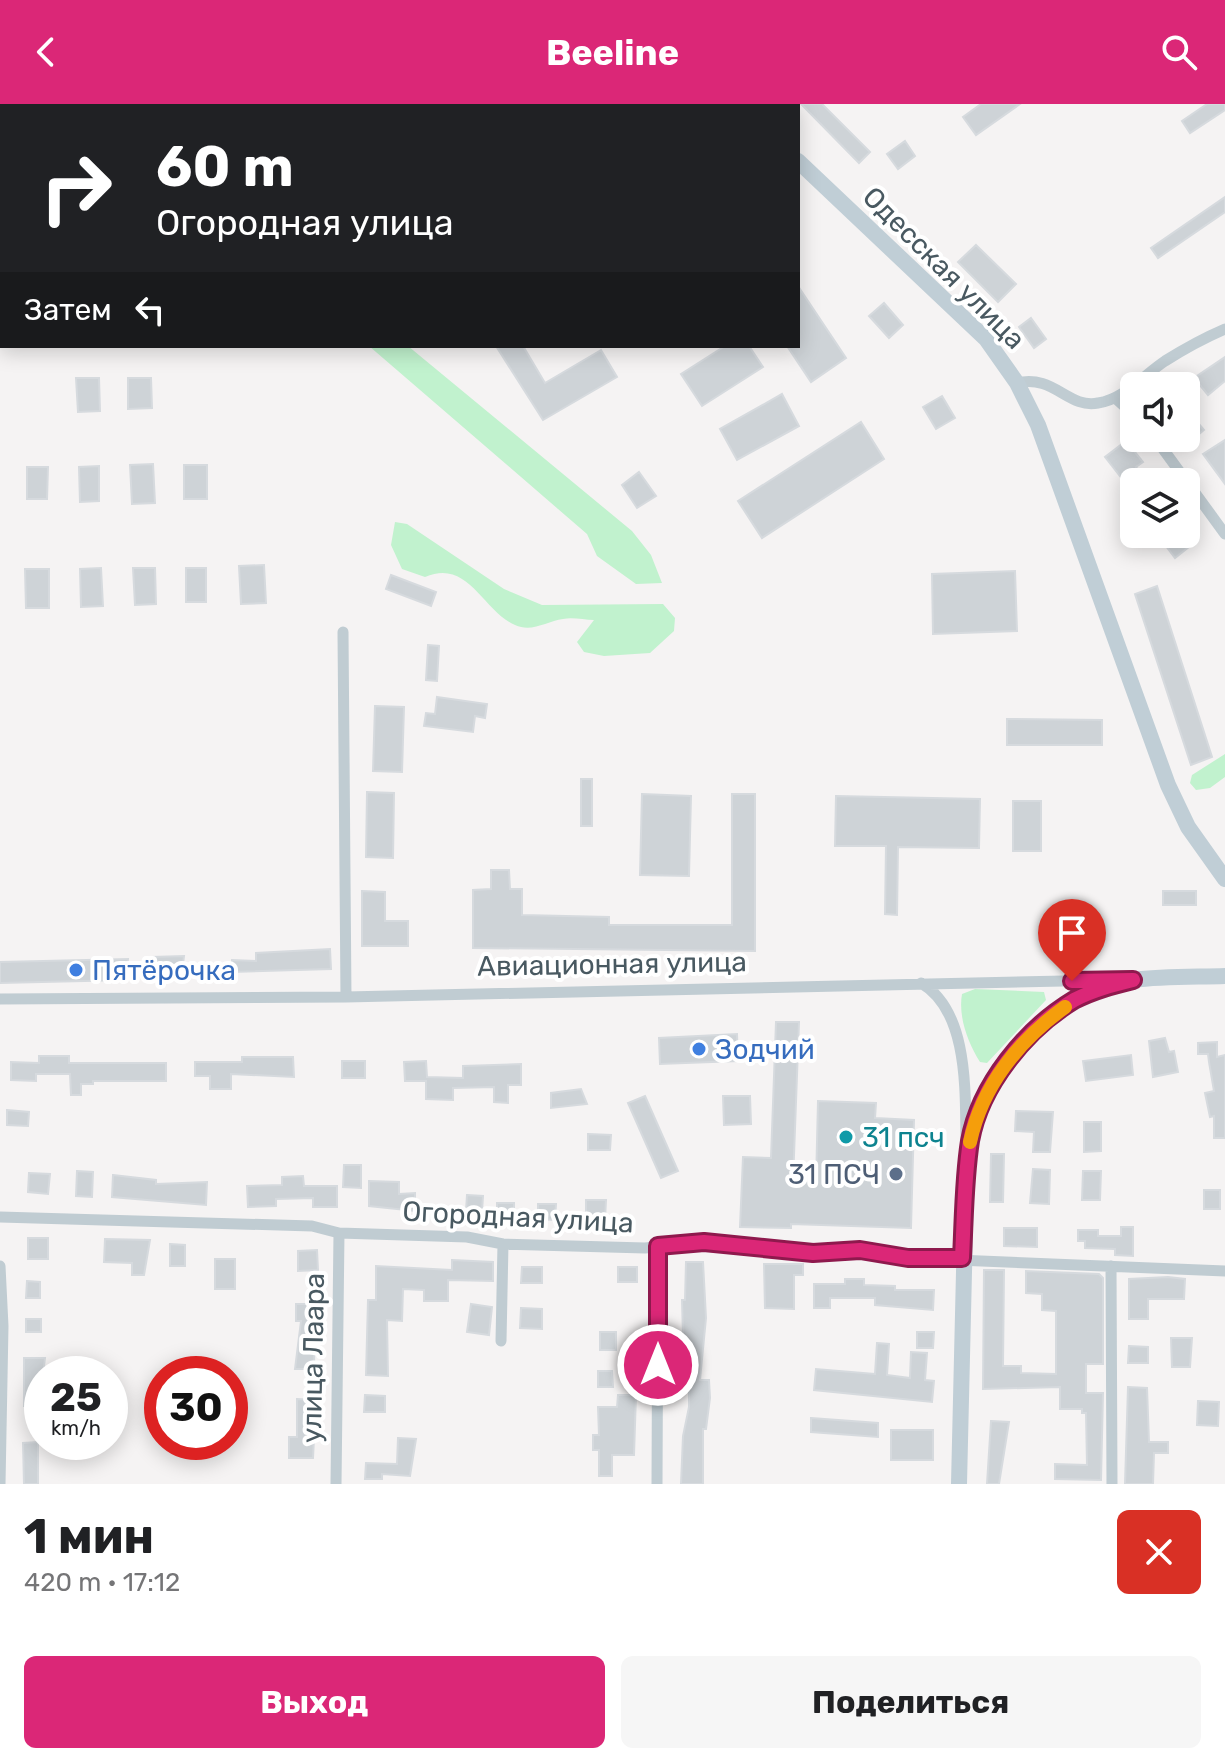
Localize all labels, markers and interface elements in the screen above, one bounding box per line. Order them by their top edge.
icon: back [24,30,68,74]
icon: search [1157,30,1201,74]
text: Beeline [546,31,679,74]
text: 60 m [156,134,294,200]
icon: right [24,136,128,240]
street label: Одесская улица [856,180,1032,356]
text: Огородная улица [156,201,454,244]
icon: left [128,288,172,332]
text: Затем [24,292,112,328]
map controls [1120,372,1200,548]
button: sound [1120,372,1200,452]
button: layers [1120,468,1200,548]
pin [1038,899,1106,981]
icon: arrive [1050,911,1094,955]
street label: Авиационная улица [477,945,747,983]
place label: Пятёрочка [92,954,236,987]
marker: Пятёрочка [67,961,85,979]
place label: Зодчий [715,1033,815,1066]
marker: Зодчий [690,1040,708,1058]
place label: 31 псч [862,1121,945,1154]
marker: 31 псч [837,1128,855,1146]
place label: 31 ПСЧ [788,1158,880,1191]
marker: 31 ПСЧ [887,1165,905,1183]
street label: Огородная улица [402,1194,634,1240]
street label: улица Лаара [295,1273,331,1443]
position arrow [616,1323,700,1407]
speed limit sign: 30 [144,1356,248,1460]
text: 25 [50,1374,102,1421]
text: km/h [51,1416,101,1440]
text: 1 мин [24,1508,154,1565]
button: close [1117,1510,1201,1594]
text: 420 m · 17:12 [24,1567,180,1598]
button: Выход [24,1656,605,1748]
button: Поделиться [621,1656,1201,1748]

